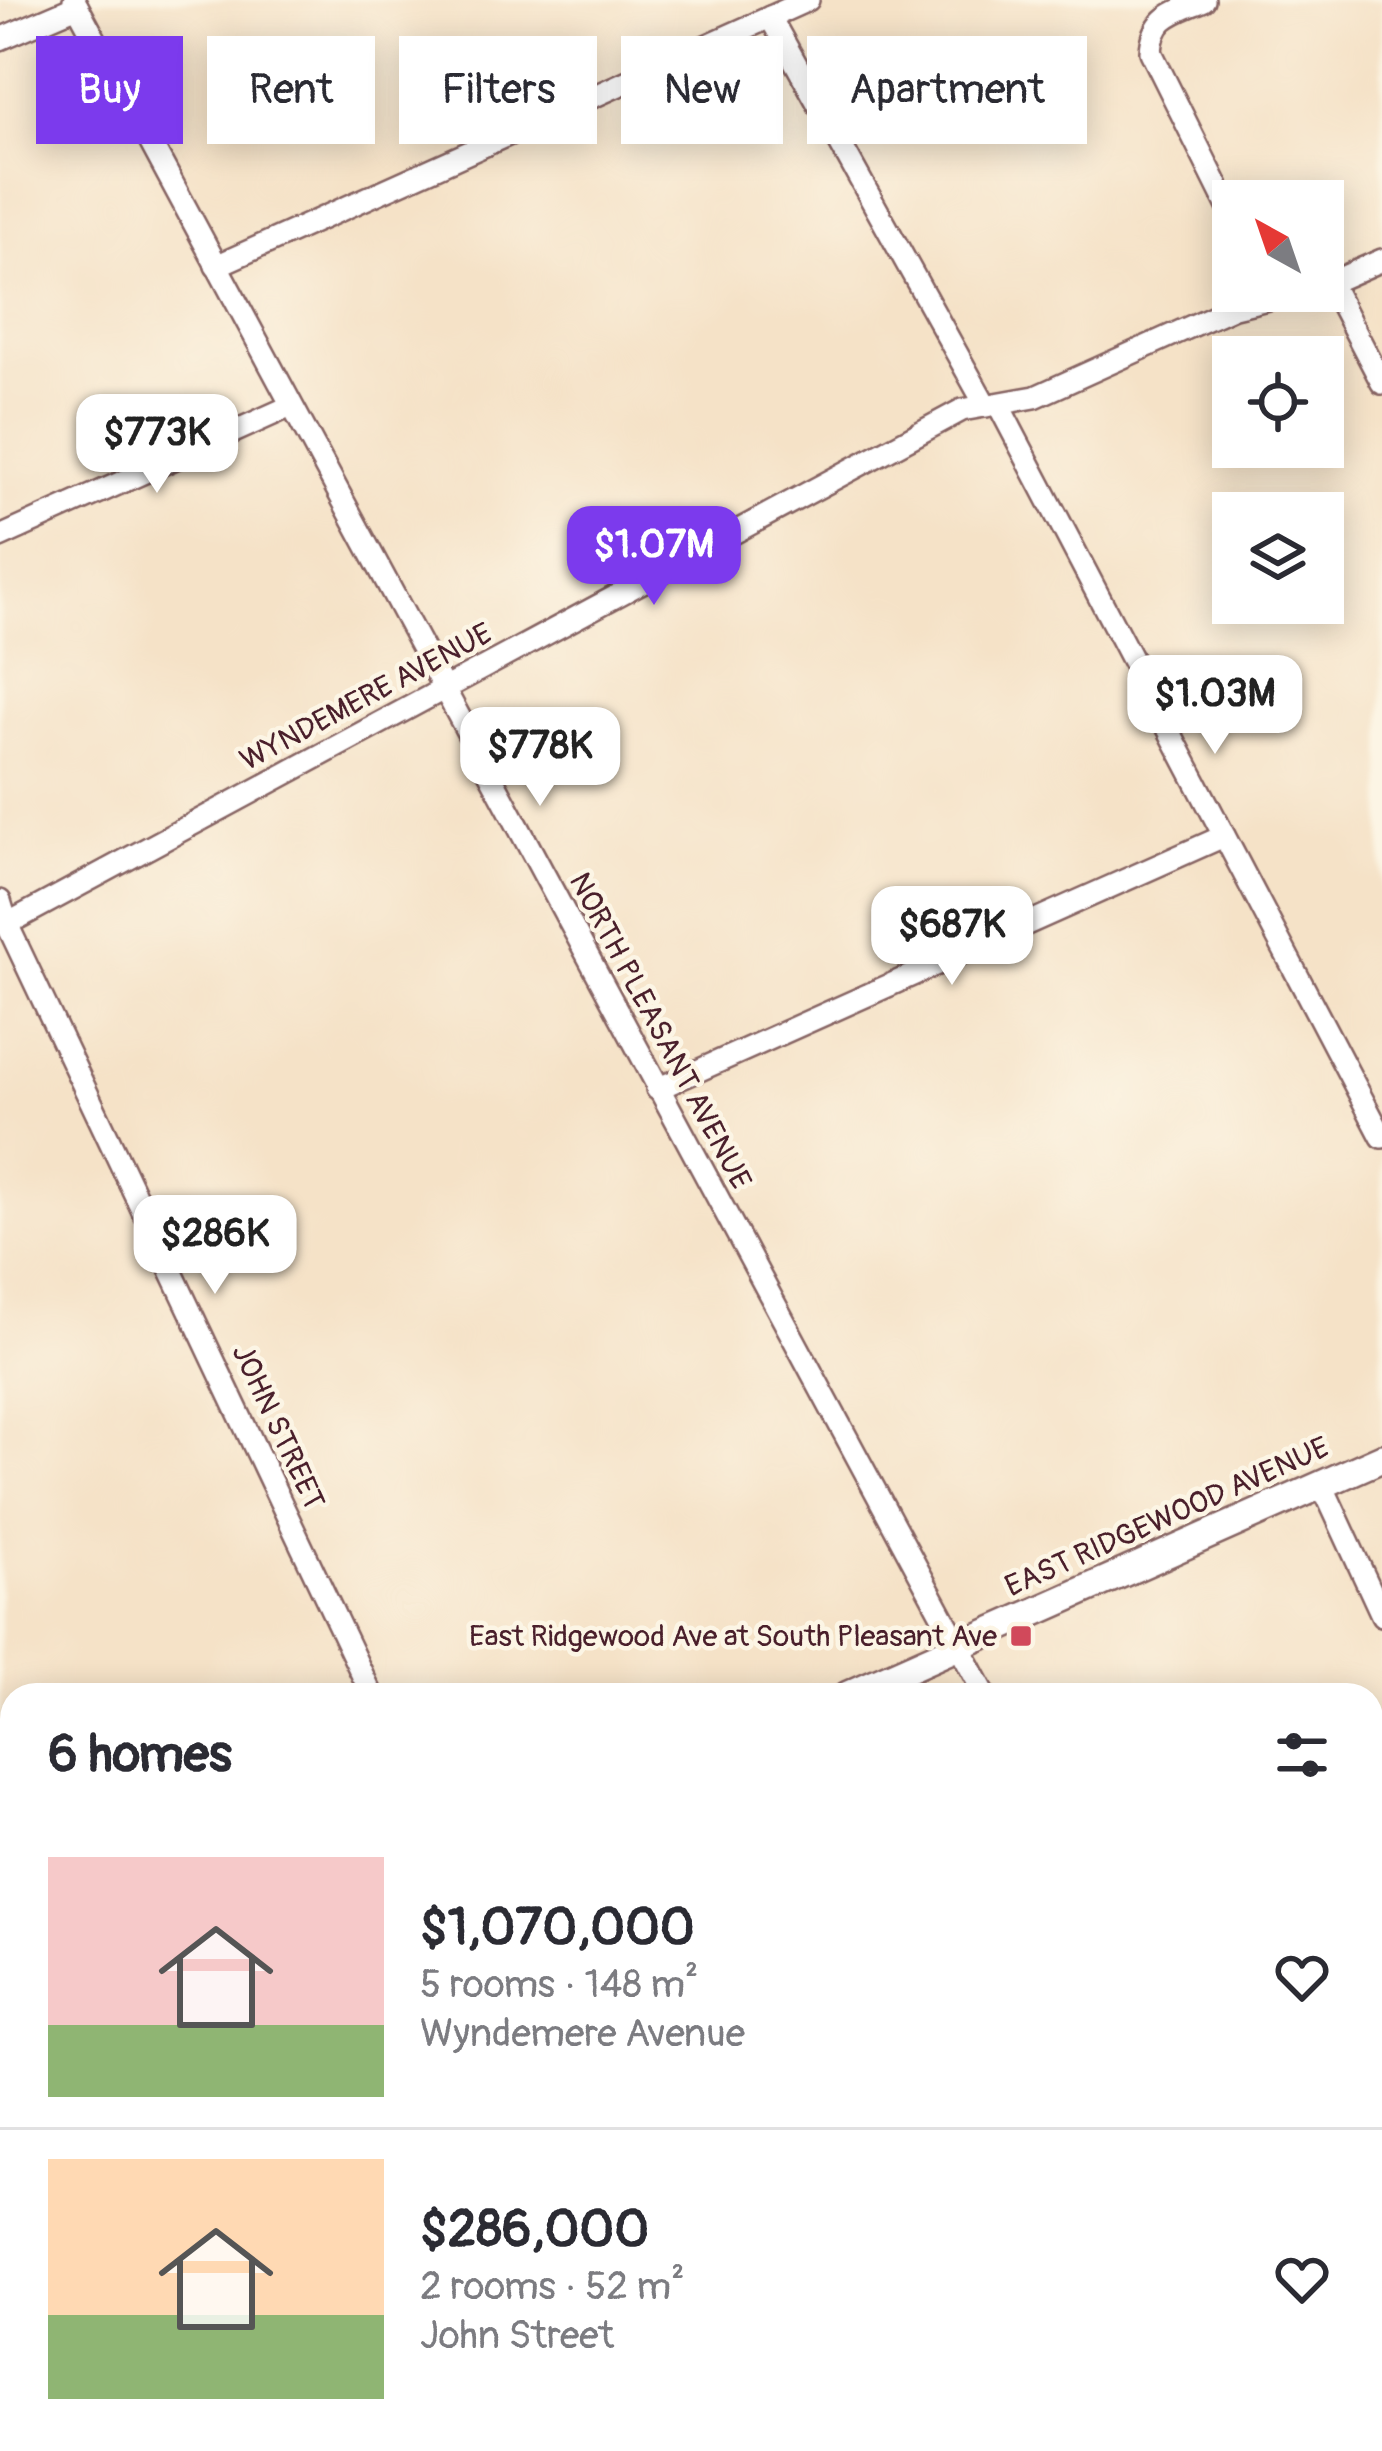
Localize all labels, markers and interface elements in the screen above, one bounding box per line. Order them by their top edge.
chip: Buy [36,36,183,144]
chip: Rent [207,36,375,144]
chip: Filters [399,36,597,144]
chip: New [621,36,783,144]
chip: Apartment [807,36,1087,144]
north arrow [1212,180,1344,312]
map controls [1212,180,1344,624]
button: locate [1212,336,1344,468]
pin: $773K [73,394,241,496]
text: $773K [103,408,211,457]
button: layers [1212,492,1344,624]
pin: $1.07M [556,506,752,608]
text: $1.07M [594,520,714,569]
street label: WYNDEMERE AVENUE [234,615,498,779]
pin: $1.03M [1117,655,1313,757]
text: $1.03M [1154,669,1276,718]
pin: $778K [456,707,624,809]
text: $778K [487,721,593,770]
street label: NORTH PLEASANT AVENUE [561,866,759,1196]
pin: $687K [868,886,1036,988]
text: $687K [898,900,1006,949]
pin: $286K [131,1195,299,1297]
text: $286K [161,1209,269,1258]
street label: JOHN STREET [224,1338,332,1516]
street label: EAST RIDGEWOOD AVENUE [999,1429,1335,1605]
place label: East Ridgewood Ave at South Pleasant Ave [469,1618,997,1655]
marker: East Ridgewood Ave at South Pleasant Ave [1008,1623,1034,1649]
icon: filters [1269,1722,1335,1788]
text: 6 homes [48,1723,232,1787]
text: $1,070,000 [420,1896,695,1960]
icon: home [144,1905,288,2049]
icon: heart [1269,1944,1335,2010]
text: 5 rooms · 148 m² [420,1960,698,2009]
text: Wyndemere Avenue [420,2009,745,2058]
text: $286,000 [420,2198,649,2262]
icon: home [144,2207,288,2351]
icon: heart [1269,2246,1335,2312]
text: 2 rooms · 52 m² [420,2262,685,2311]
text: John Street [420,2311,614,2360]

